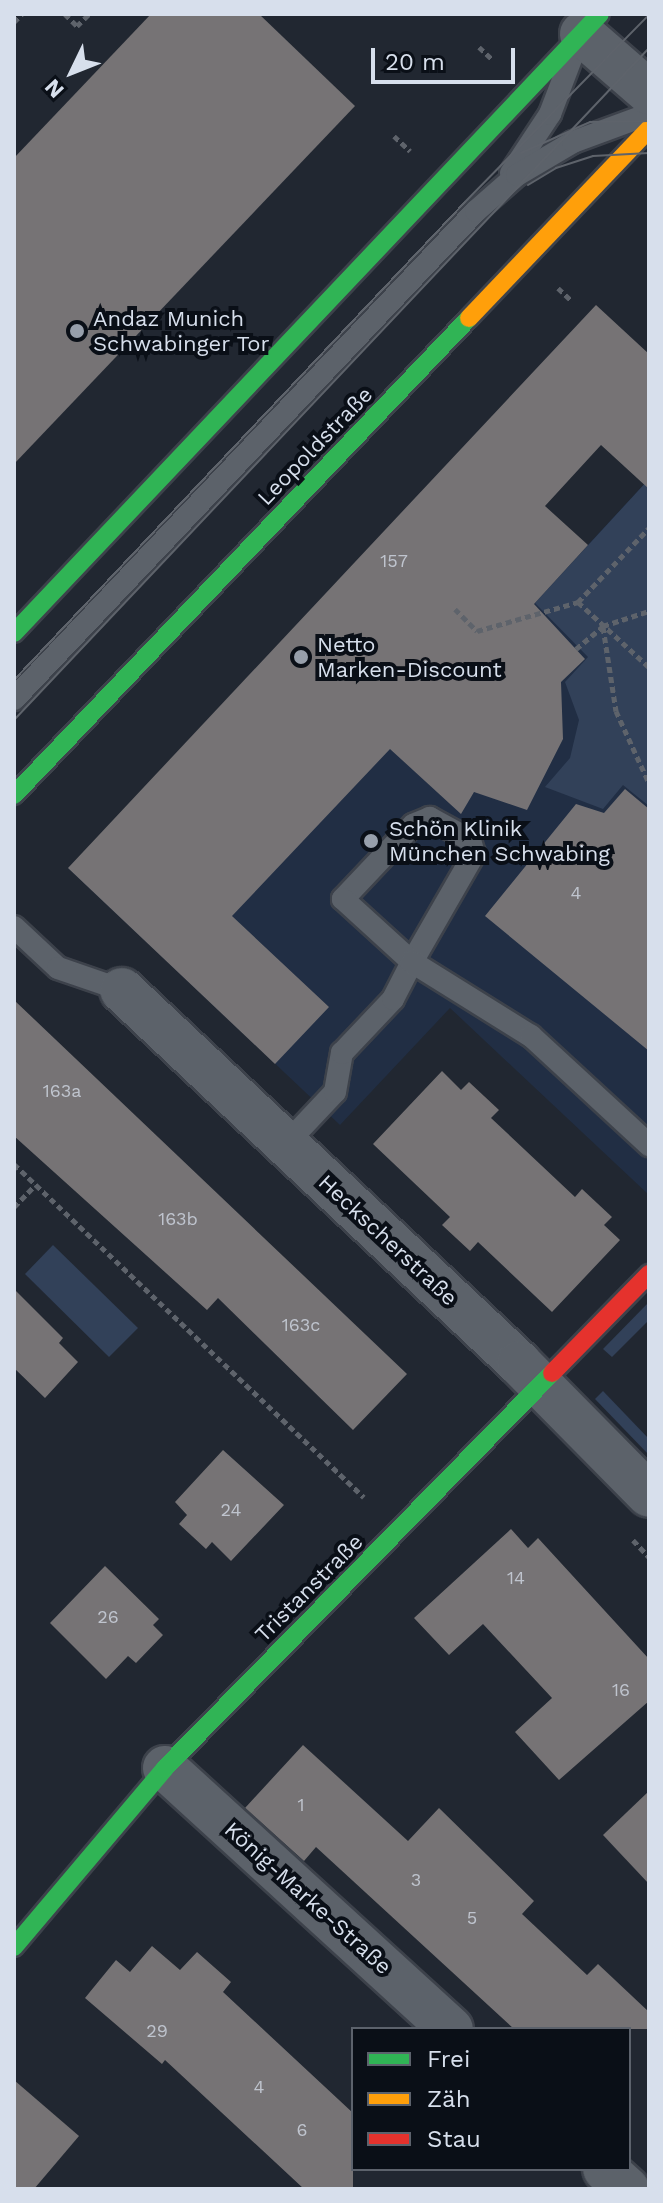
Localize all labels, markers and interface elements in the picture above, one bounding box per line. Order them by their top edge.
north arrow [32,32,112,112]
scale bar [375,32,519,82]
text: 20 m [385,48,445,76]
text: N [39,74,69,103]
place label: Andaz Munich Schwabinger Tor [93,305,271,356]
marker: Andaz Munich Schwabinger Tor [68,322,86,340]
street label: Leopoldstraße [252,381,378,511]
house number: 157 [380,550,408,572]
place label: Netto Marken-Discount [317,631,502,682]
marker: Netto Marken-Discount [292,648,310,666]
place label: Schön Klinik München Schwabing [389,815,610,866]
marker: Schön Klinik München Schwabing [360,830,382,852]
house number: 4 [571,882,581,904]
house number: 163a [43,1080,81,1102]
street label: Heckscherstraße [313,1169,463,1311]
house number: 163b [158,1208,198,1230]
house number: 163c [282,1314,320,1336]
house number: 24 [221,1499,241,1521]
street label: Tristanstraße [250,1529,368,1647]
house number: 14 [507,1567,525,1589]
house number: 26 [97,1606,119,1628]
house number: 16 [612,1679,630,1701]
house number: 1 [297,1794,305,1816]
street label: König-Marke-Straße [219,1816,397,1980]
house number: 3 [411,1869,421,1891]
house number: 5 [467,1907,477,1929]
house number: 29 [146,2020,168,2042]
legend [351,2027,631,2171]
text: Frei [427,2045,470,2073]
house number: 4 [254,2076,264,2098]
text: Zäh [427,2085,471,2113]
house number: 6 [297,2119,307,2141]
text: Stau [427,2125,481,2153]

